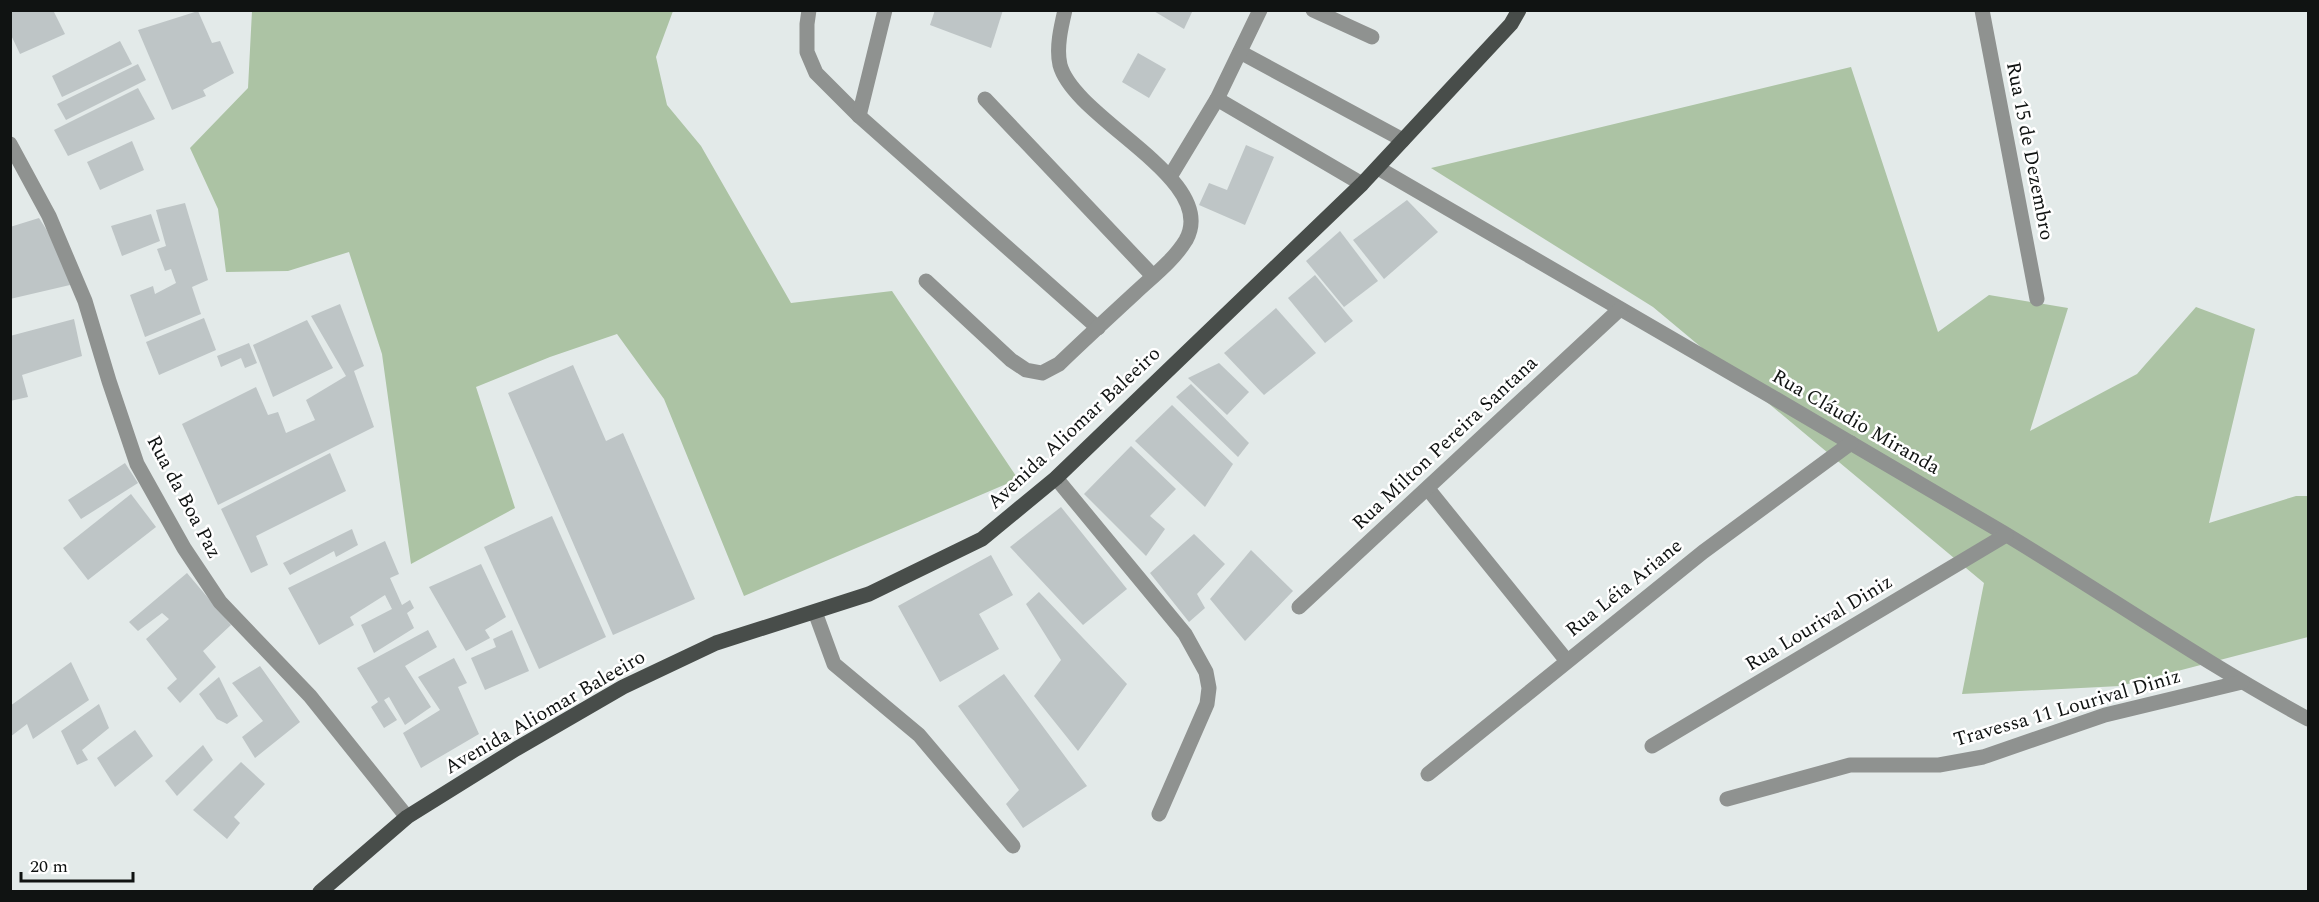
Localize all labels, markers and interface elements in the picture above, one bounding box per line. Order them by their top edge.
street label: Rua 15 de Dezembro [1998,59,2062,243]
street label: Avenida Aliomar Baleeiro [980,339,1168,517]
street label: Rua Milton Pereira Santana [1345,349,1545,537]
street label: Rua Cláudio Miranda [1766,362,1946,483]
street label: Rua da Boa Paz [139,430,229,564]
street label: Rua Léia Ariane [1559,531,1689,645]
street label: Rua Lourival Diniz [1740,567,1898,679]
street label: Avenida Aliomar Baleeiro [439,642,651,782]
street label: Travessa 11 Lourival Diniz [1950,661,2184,755]
scale bar [21,845,134,883]
text: 20 m [30,853,68,880]

